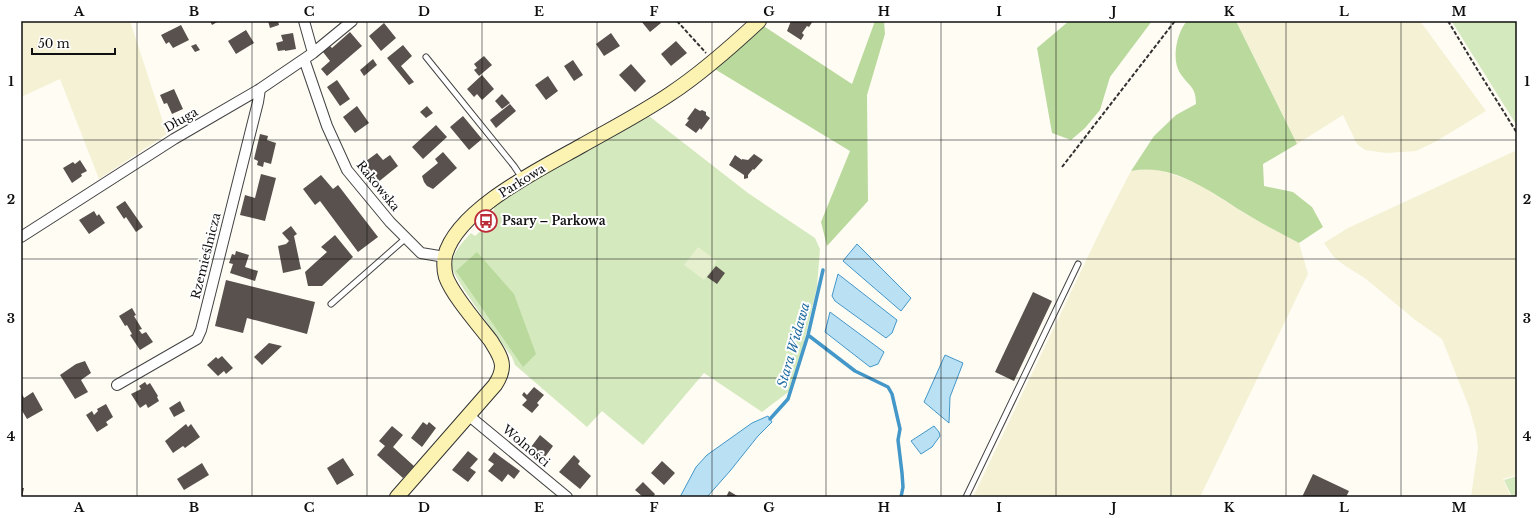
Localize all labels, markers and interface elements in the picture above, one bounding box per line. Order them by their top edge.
text: A [73,3,85,20]
text: B [189,3,199,20]
text: C [304,3,315,20]
text: D [418,3,430,20]
text: E [534,3,544,20]
text: F [650,3,659,20]
text: G [763,3,775,20]
text: H [878,3,890,20]
text: I [996,3,1002,20]
text: J [1108,3,1117,20]
text: K [1224,3,1235,20]
text: L [1339,3,1349,20]
text: M [1452,3,1467,20]
scale bar [32,30,115,56]
text: 50 m [38,36,70,51]
text: 1 [8,73,14,90]
text: 1 [1524,73,1530,90]
street label: Długa [161,104,201,135]
street label: Rakowska [354,158,403,214]
street label: Parkowa [496,160,548,201]
text: 2 [7,191,15,208]
text: 2 [1523,191,1531,208]
bus stop icon: Psary – Parkowa [473,208,499,234]
street label: Rzemieślnicza [188,211,224,301]
place label: Psary – Parkowa [502,213,606,228]
water label: Stara Widawa [773,301,814,390]
text: 3 [7,310,15,327]
text: 3 [1523,310,1531,327]
street label: Wolności [499,421,553,470]
text: 4 [7,428,16,445]
text: 4 [1523,428,1532,445]
text: A [73,499,85,516]
text: B [189,499,199,516]
text: C [304,499,315,516]
text: D [418,499,430,516]
text: E [534,499,544,516]
text: F [650,499,659,516]
text: G [763,499,775,516]
text: H [878,499,890,516]
text: I [996,499,1002,516]
text: J [1108,499,1117,516]
text: K [1224,499,1235,516]
text: L [1339,499,1349,516]
text: M [1452,499,1467,516]

